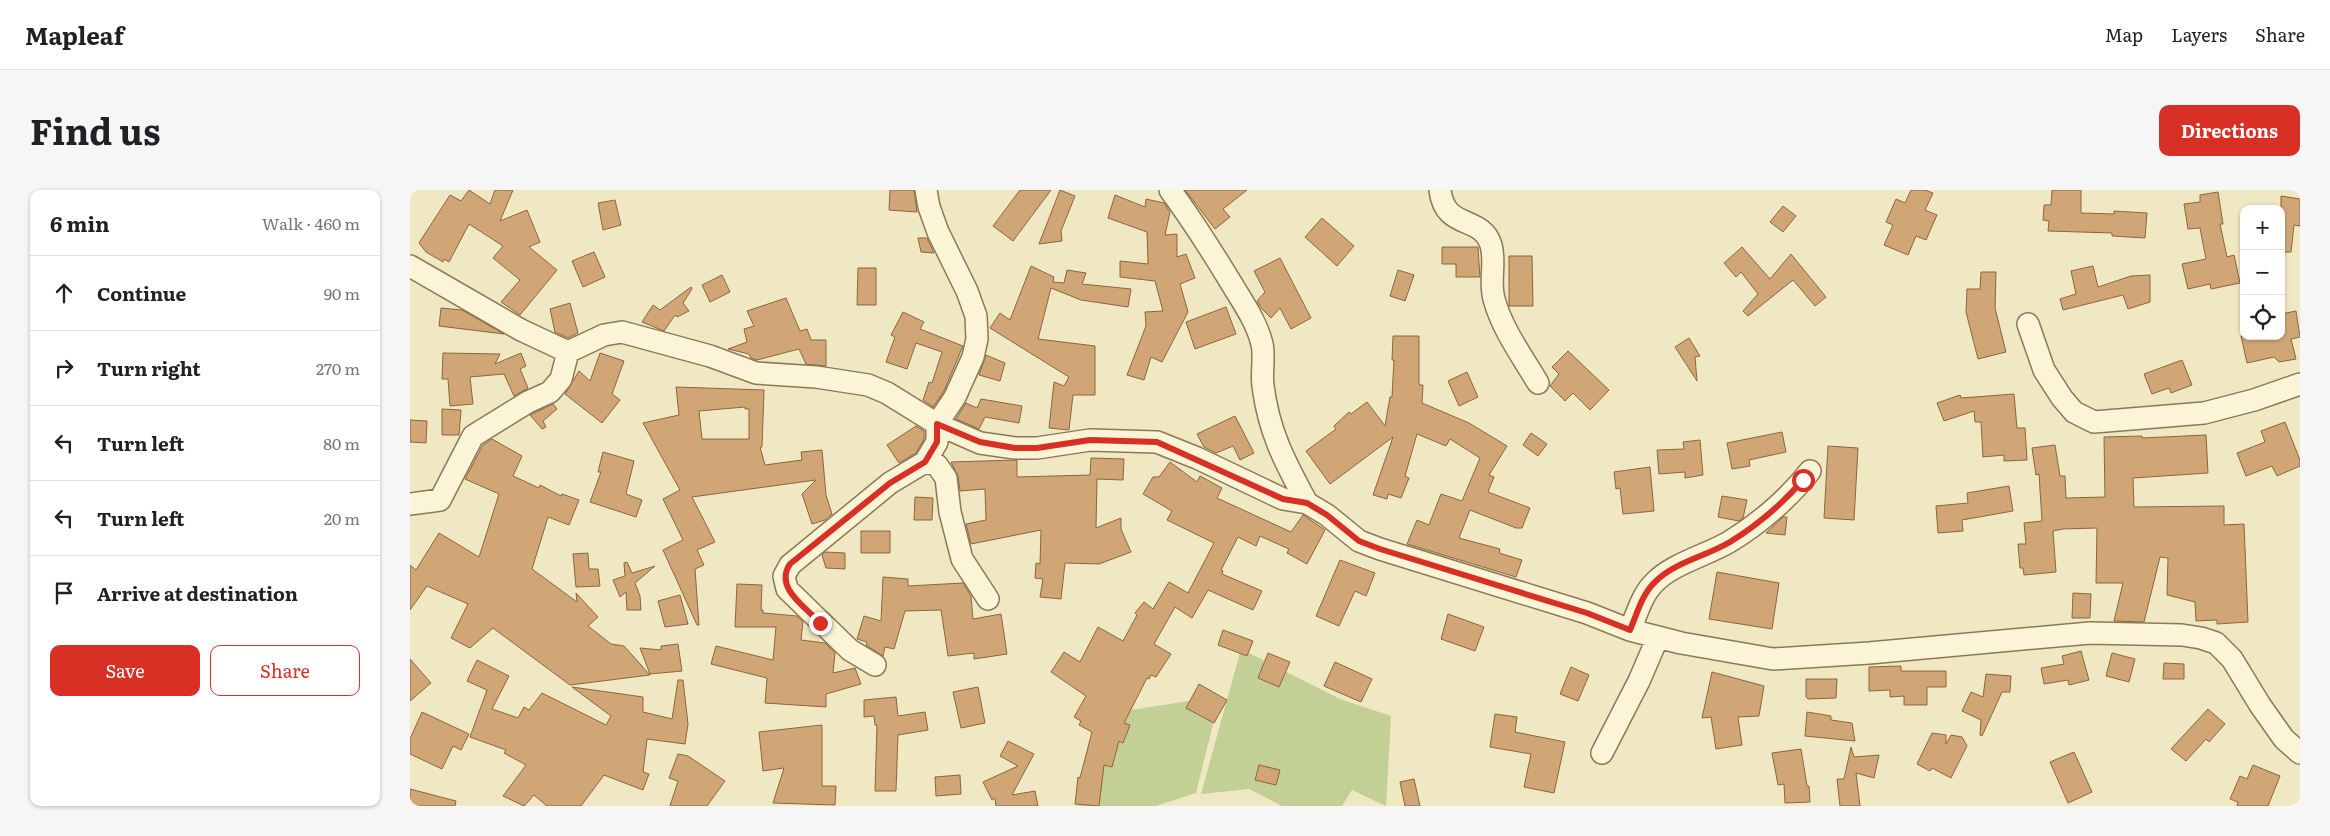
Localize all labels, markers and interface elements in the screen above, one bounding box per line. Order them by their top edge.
text: Mapleaf [25,17,124,52]
text: Map [2105,21,2143,48]
text: Layers [2171,21,2227,48]
text: Share [2255,21,2305,48]
text: Find us [30,104,160,156]
button: Directions [2159,105,2300,156]
map controls [2240,205,2285,340]
button: + [2240,205,2285,250]
text: 6 min [50,207,110,238]
text: Walk · 460 m [262,211,360,235]
button: − [2240,250,2285,295]
icon: ahead [50,279,78,307]
text: Continue [97,279,186,307]
text: 90 m [324,281,360,305]
button: locate [2240,295,2285,340]
icon: right [50,354,78,382]
text: Turn right [97,354,201,382]
text: 270 m [316,356,360,380]
icon: left [50,429,78,457]
text: Turn left [97,429,184,457]
text: 80 m [323,431,360,455]
route start [1792,469,1815,492]
icon: left [50,504,78,532]
text: Turn left [97,504,184,532]
text: 20 m [324,506,360,530]
icon: arrive [50,579,78,607]
text: Arrive at destination [97,579,298,607]
route end [809,612,832,635]
button: Save [50,645,200,696]
button: Share [210,645,360,696]

